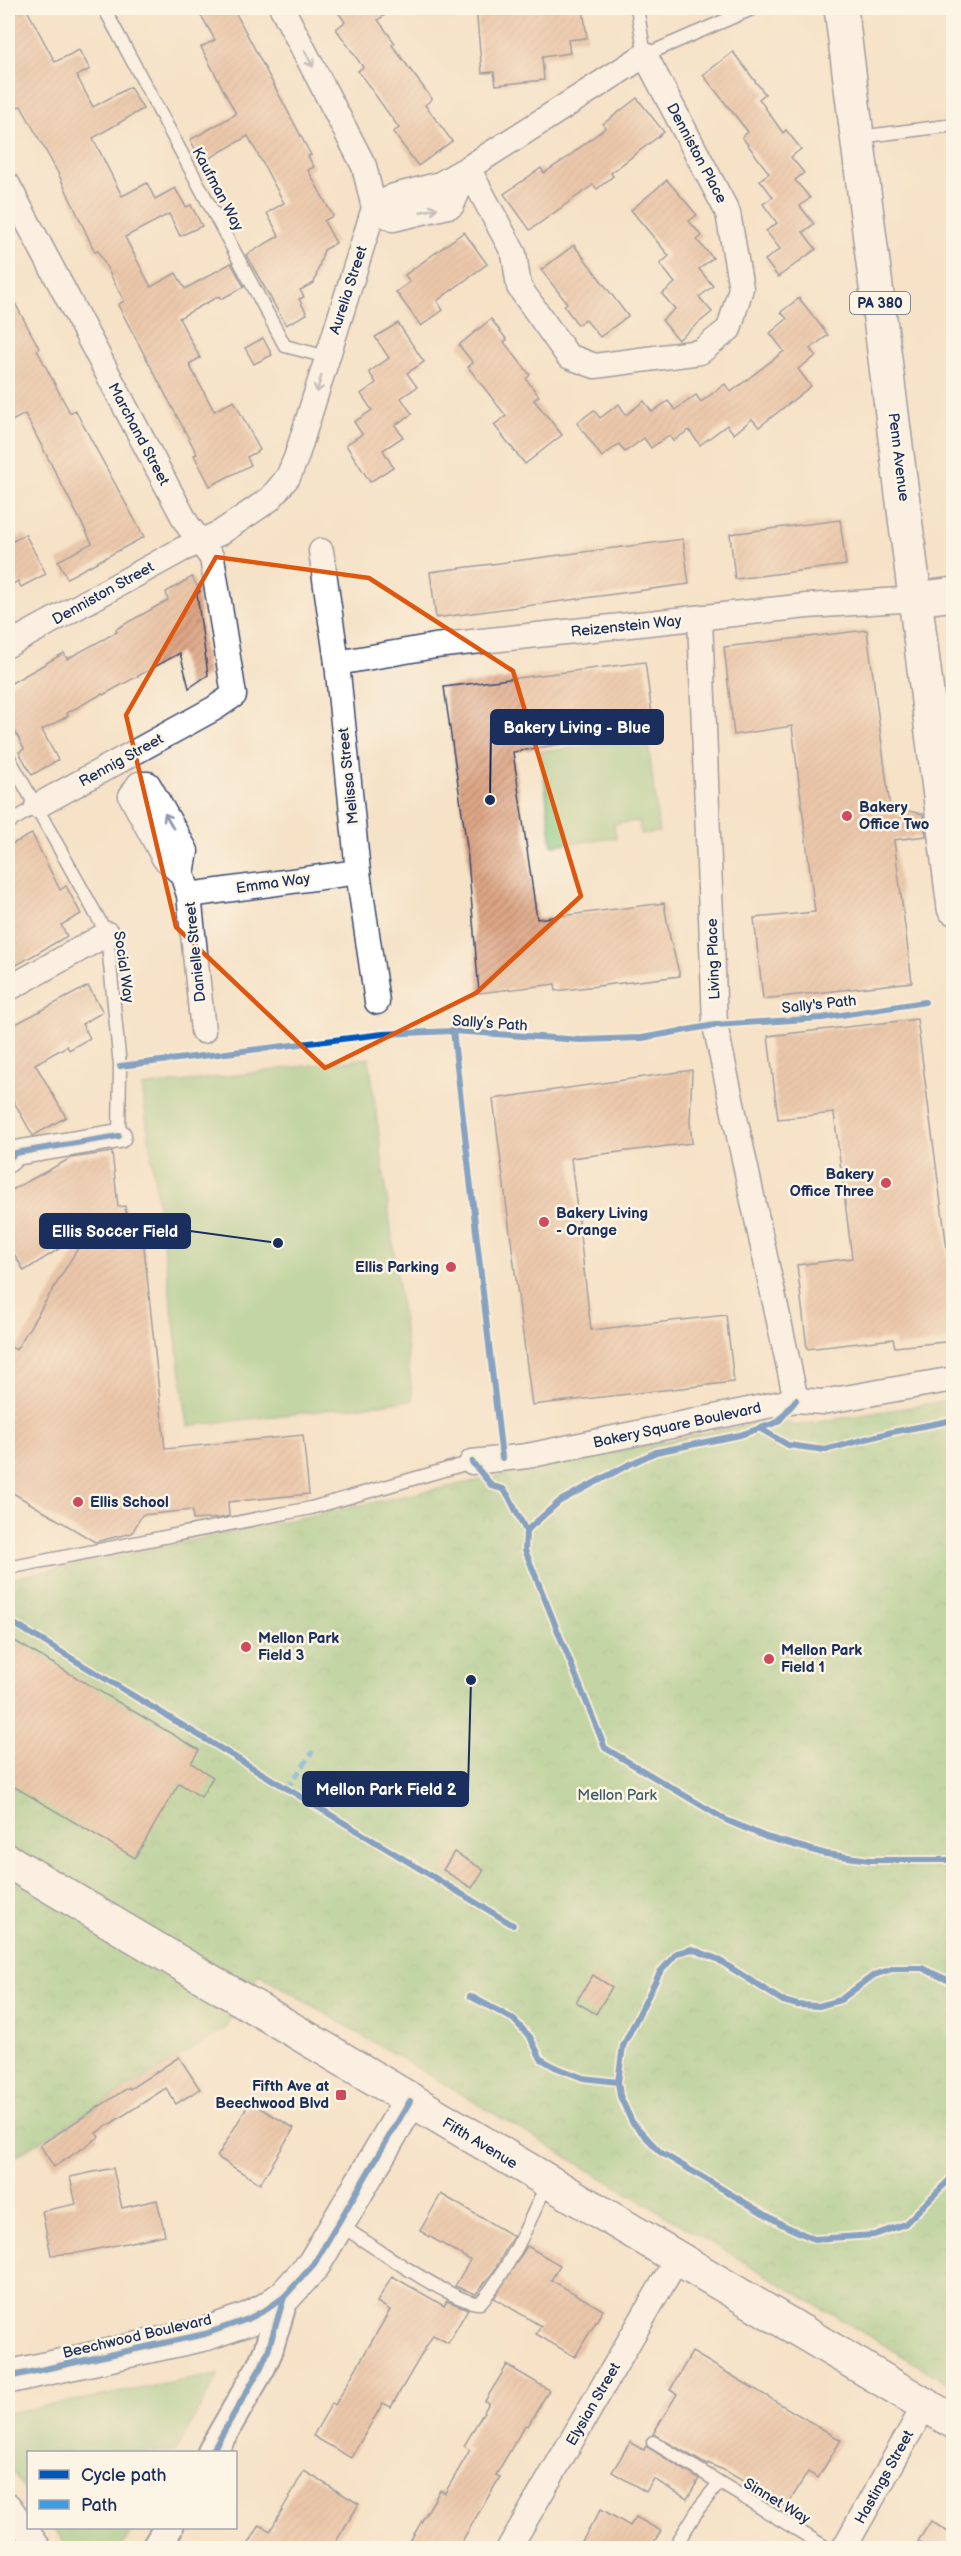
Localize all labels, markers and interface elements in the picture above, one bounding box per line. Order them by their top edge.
one-way arrow [304,50,315,68]
street label: Denniston Place [662,100,731,207]
street label: Kaufman Way [188,144,248,234]
one-way arrow [419,204,438,216]
street label: Aurelia Street [325,243,372,337]
road number: PA 380 [850,292,910,314]
one-way arrow [313,374,324,393]
street label: Marchand Street [104,380,174,489]
street label: Penn Avenue [884,412,913,503]
street label: Denniston Street [49,557,158,629]
street label: Reizenstein Way [570,611,683,642]
callout: Bakery Living - Blue [491,710,663,744]
text: Bakery Living - Blue [504,719,650,738]
street label: Melissa Street [334,726,363,825]
street label: Rennig Street [76,729,167,791]
place label: Bakery Office Two [859,798,930,834]
marker: Bakery Office Two [840,809,854,823]
one-way arrow [162,813,174,830]
street label: Emma Way [235,869,312,898]
street label: Danielle Street [181,901,210,1003]
street label: Living Place [703,918,724,1000]
street label: Social Way [109,930,138,1004]
street label: Sally's Path [781,991,857,1018]
street label: Sally’s Path [452,1011,528,1036]
place label: Bakery Office Three [790,1165,874,1201]
marker: Bakery Office Three [879,1176,893,1190]
place label: Bakery Living - Orange [556,1204,648,1240]
callout: Ellis Soccer Field [40,1214,190,1248]
marker: Bakery Living - Orange [537,1215,551,1229]
text: Ellis Soccer Field [52,1223,178,1242]
place label: Ellis Parking [355,1258,439,1277]
marker: Ellis Parking [444,1260,458,1274]
street label: Bakery Square Boulevard [591,1398,763,1453]
place label: Ellis School [90,1493,169,1512]
marker: Ellis School [71,1495,85,1509]
place label: Mellon Park Field 3 [258,1629,339,1665]
marker: Mellon Park Field 3 [239,1640,253,1654]
place label: Mellon Park Field 1 [781,1641,862,1677]
marker: Mellon Park Field 1 [762,1652,776,1666]
callout: Mellon Park Field 2 [303,1772,468,1806]
text: Mellon Park Field 2 [316,1781,457,1800]
park label: Mellon Park [577,1786,657,1805]
place label: Fifth Ave at Beechwood Blvd [215,2077,329,2113]
marker: Fifth Ave at Beechwood Blvd [334,2088,348,2102]
street label: Fifth Avenue [439,2114,521,2173]
street label: Beechwood Boulevard [61,2310,213,2363]
street label: Elysian Street [562,2359,625,2449]
street label: Hastings Street [851,2427,918,2528]
legend [27,2451,237,2529]
text: Cycle path [81,2465,167,2486]
street label: Sinnet Way [740,2474,814,2529]
text: Path [81,2495,117,2516]

